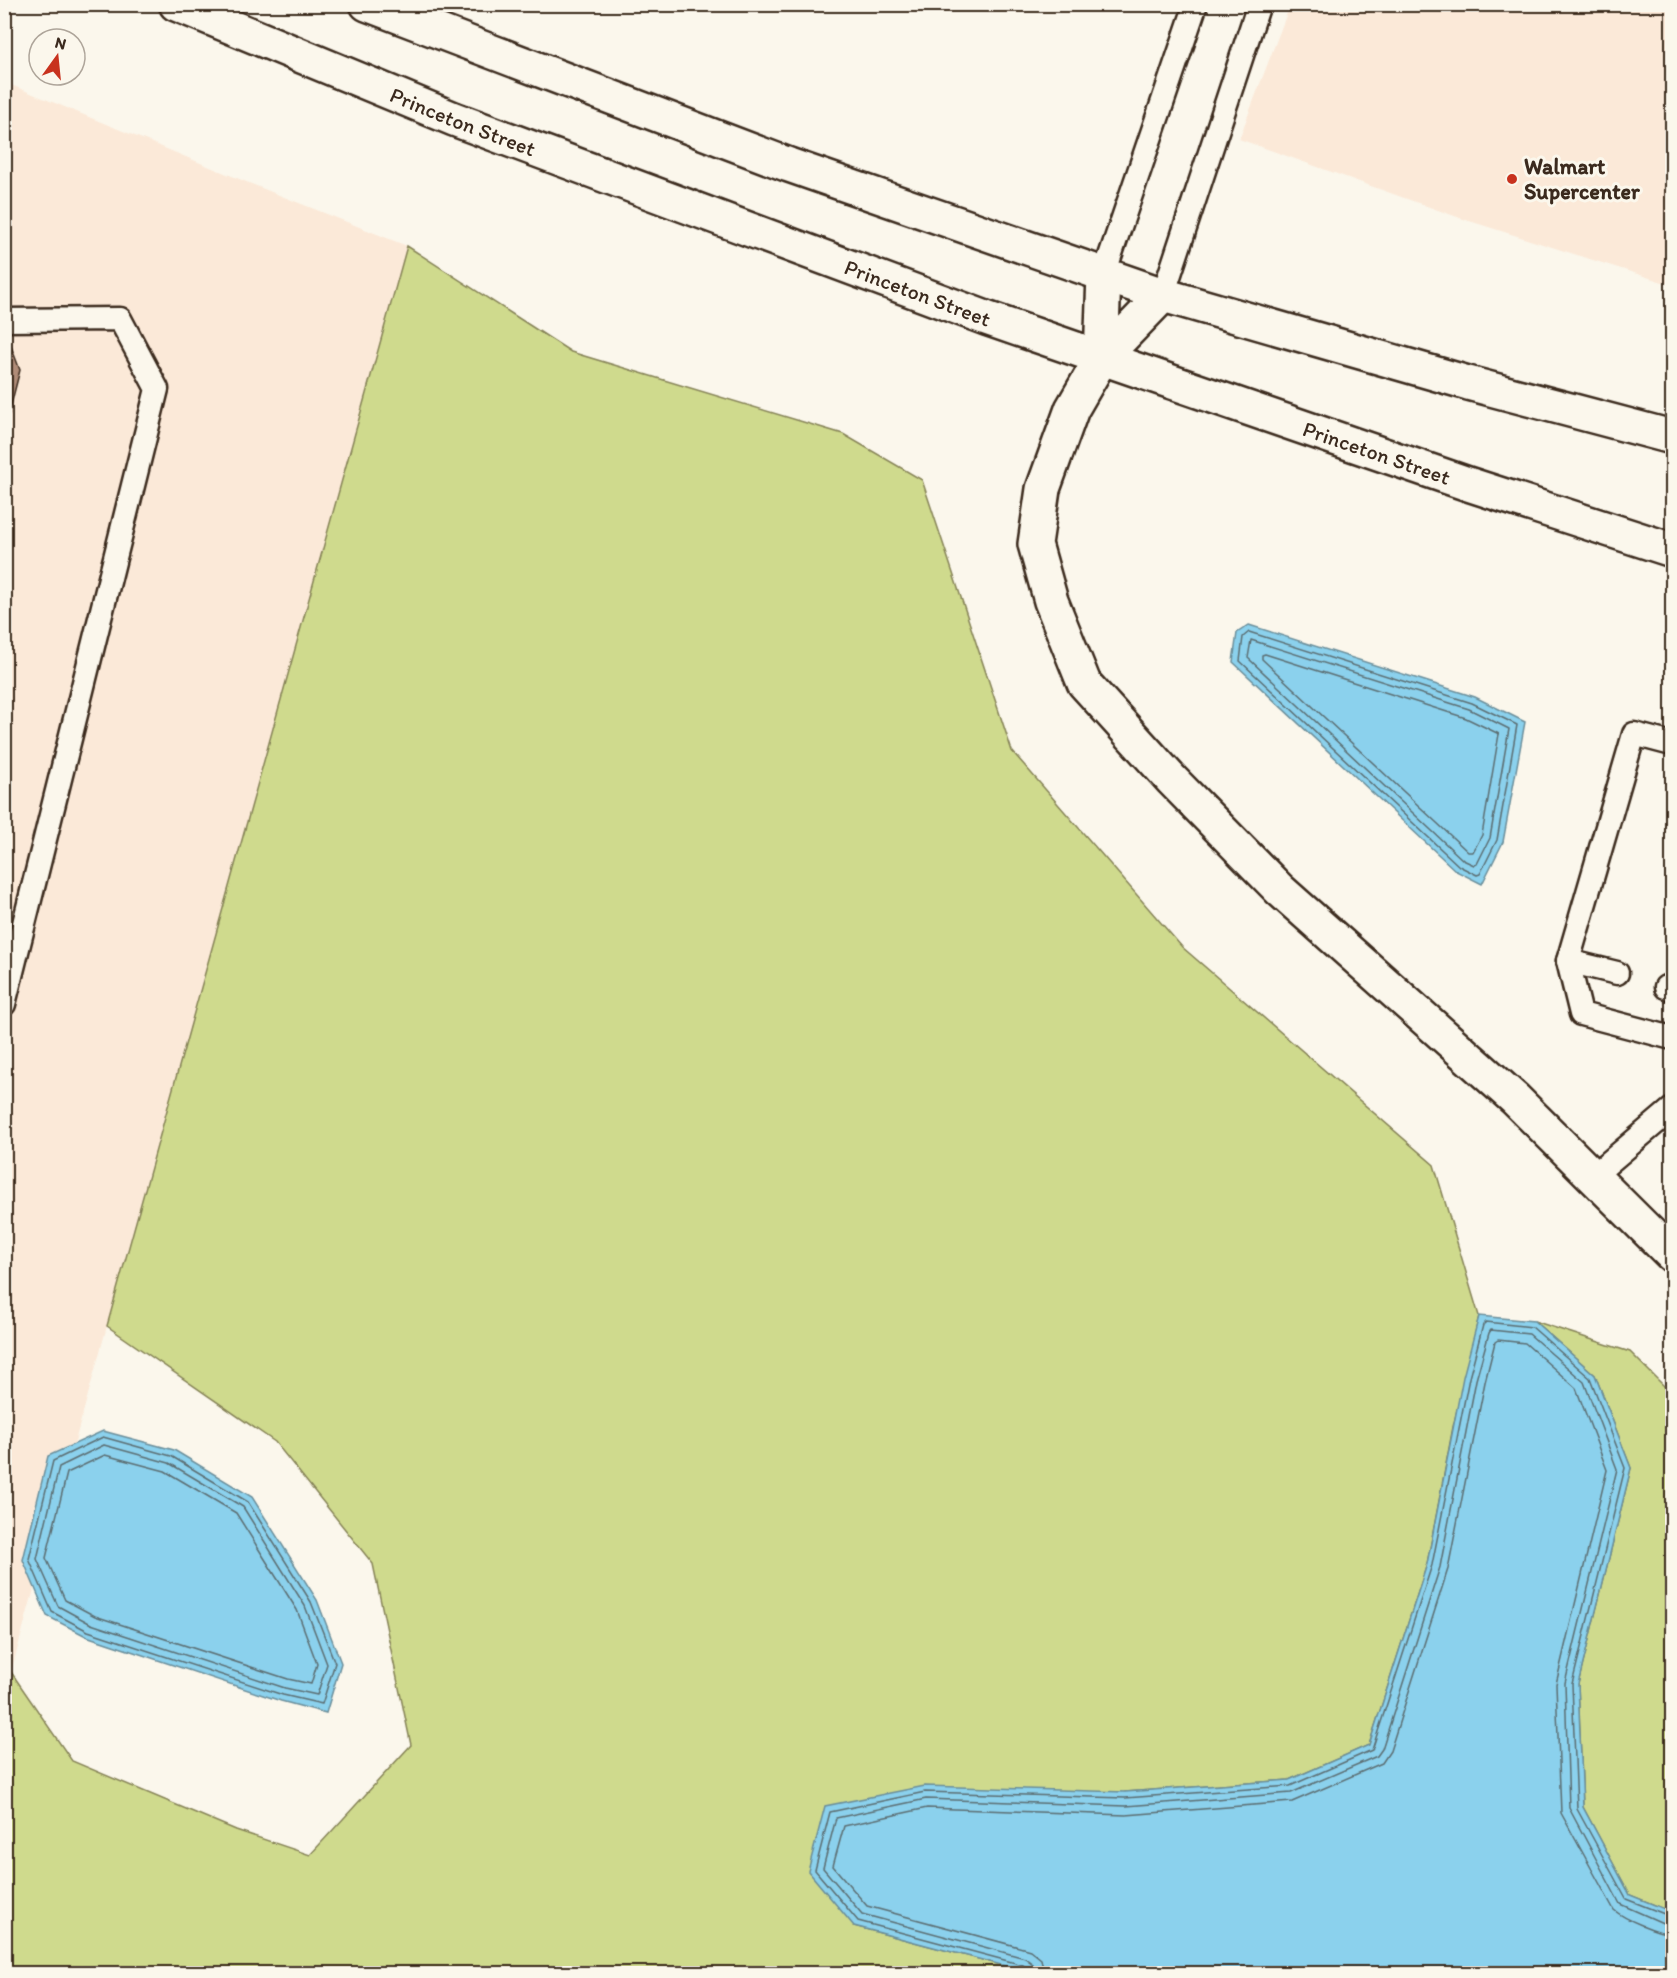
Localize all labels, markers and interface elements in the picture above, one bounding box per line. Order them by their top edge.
north arrow [27,27,87,87]
text: N [53,32,68,54]
street label: Princeton Street [386,81,540,162]
place label: Walmart Supercenter [1524,153,1641,205]
marker: Walmart Supercenter [1505,172,1519,186]
street label: Princeton Street [841,253,994,332]
street label: Princeton Street [1299,415,1454,490]

